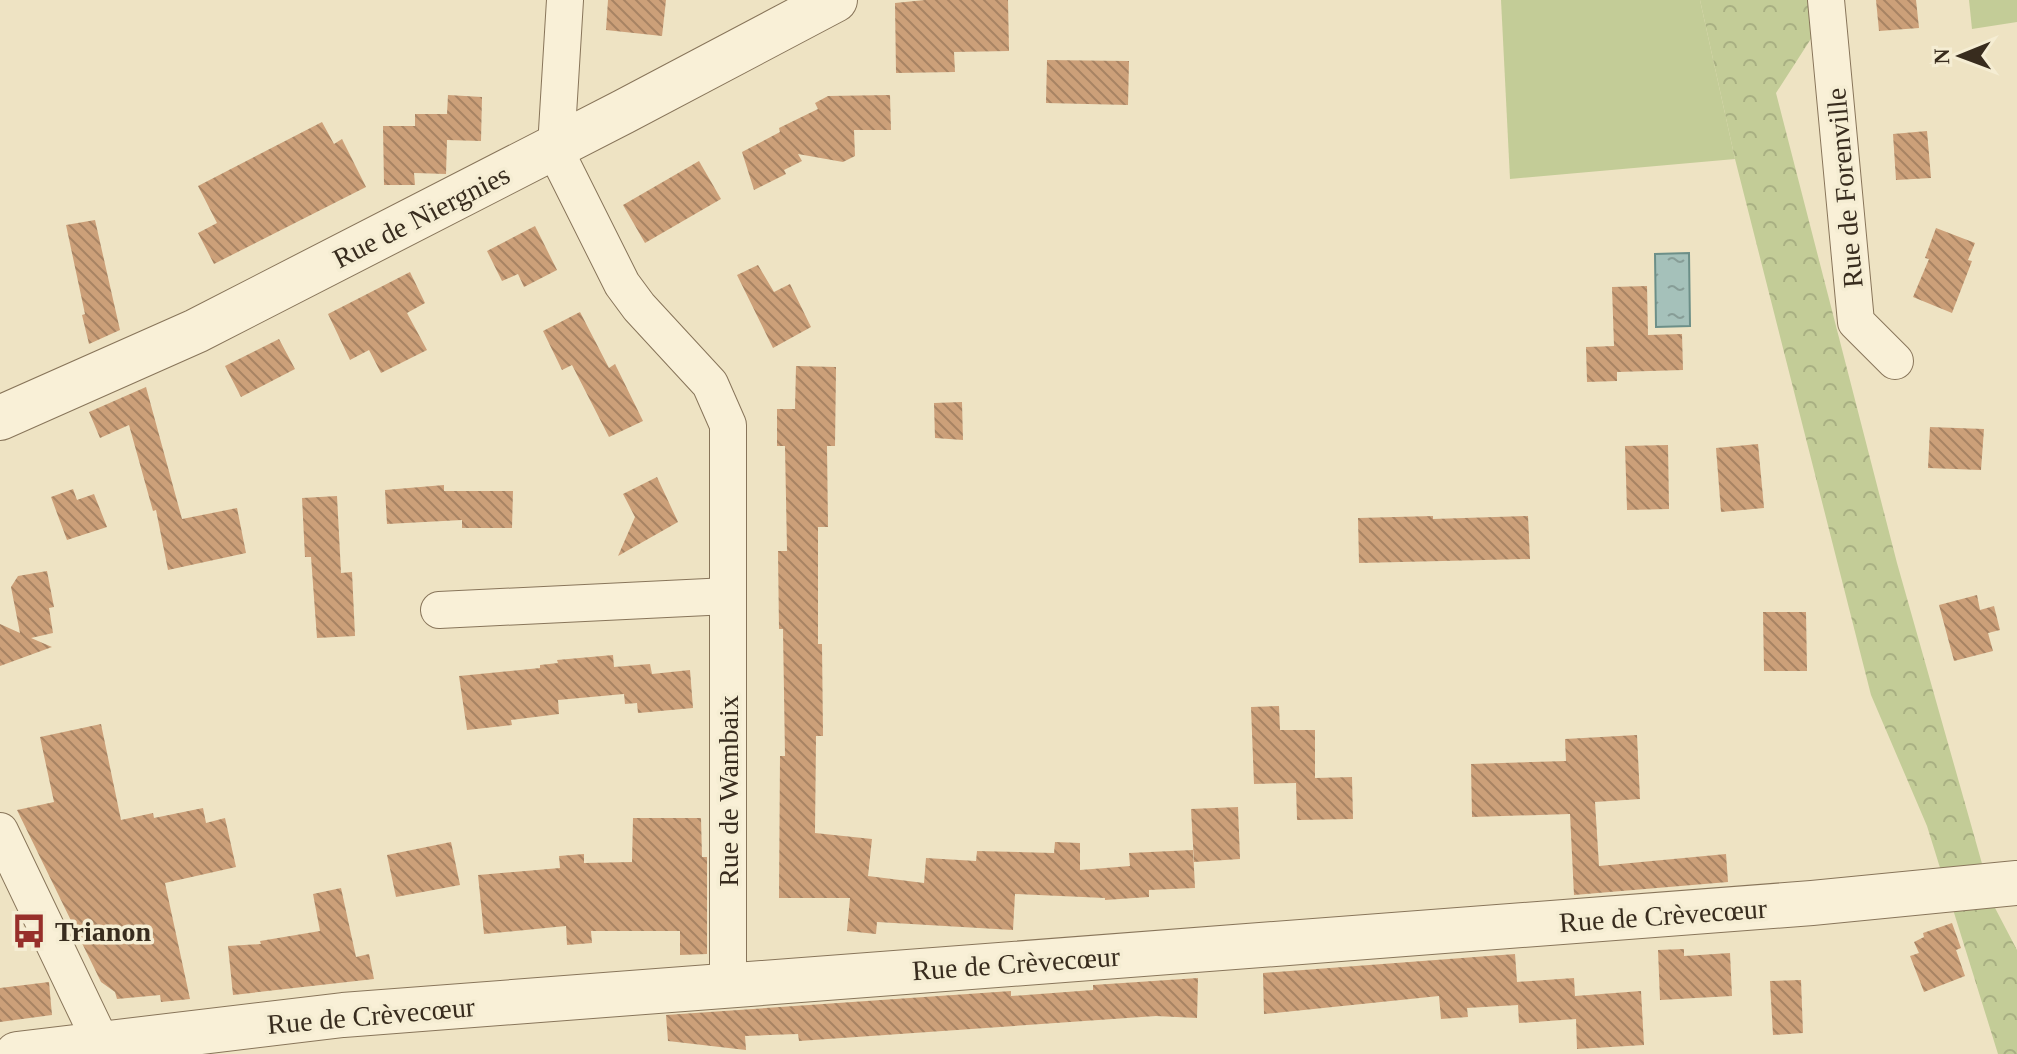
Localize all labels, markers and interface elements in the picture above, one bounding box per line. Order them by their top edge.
north arrow [1921,16,2001,96]
text: N [1929,48,1954,65]
street label: Rue de Forenville [1820,87,1869,289]
street label: Rue de Niergnies [328,159,515,274]
street label: Rue de Wambaix [713,695,744,887]
street label: Rue de Crèvecœur [1558,893,1769,938]
bus stop icon: Trianon [10,912,48,950]
place label: Trianon [55,916,151,947]
street label: Rue de Crèvecœur [911,941,1122,986]
street label: Rue de Crèvecœur [266,991,477,1040]

